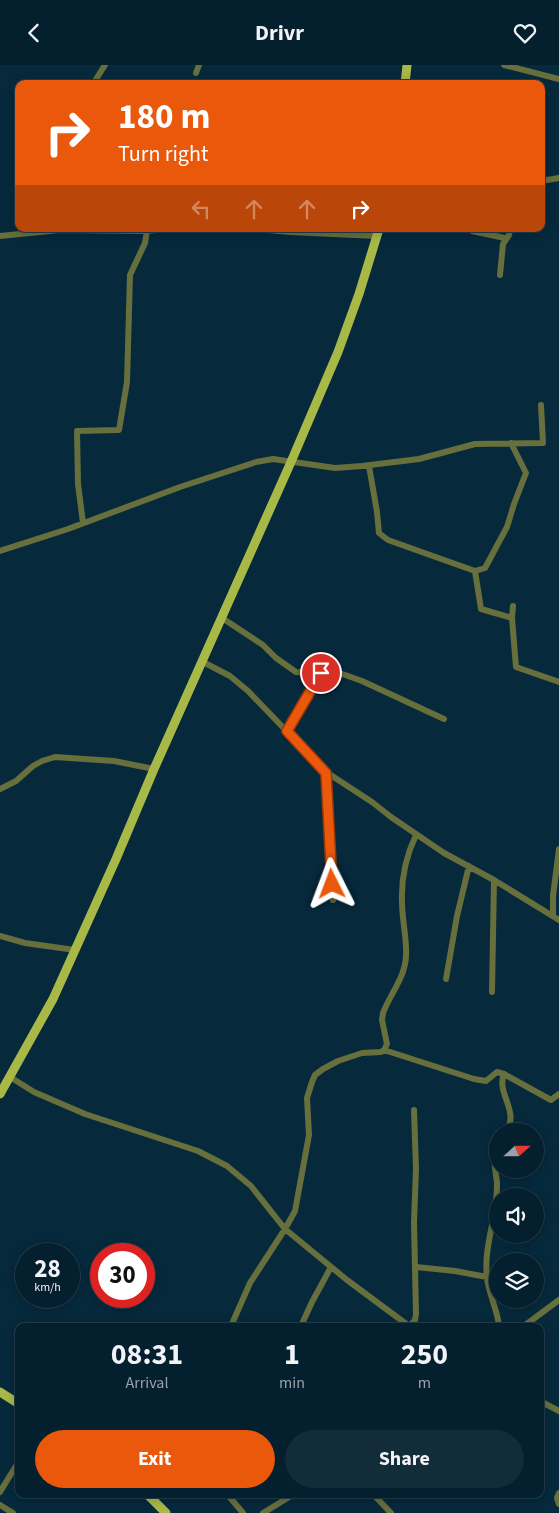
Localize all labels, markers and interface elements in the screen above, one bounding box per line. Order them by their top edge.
text: Drivr [255,17,304,49]
icon: back [20,19,48,47]
icon: heart [511,19,539,47]
text: 180 m [118,92,210,142]
icon: right [35,100,100,165]
text: Turn right [118,138,208,170]
icon: left [187,195,215,223]
icon: ahead [240,195,268,223]
icon: ahead [293,195,321,223]
icon: right [346,195,374,223]
pin [300,652,342,694]
icon: arrive [307,659,335,687]
position arrow [305,857,357,909]
north arrow [489,1123,544,1177]
map controls [489,1123,544,1308]
button: sound [489,1188,544,1243]
speed limit sign: 30 [90,1243,155,1308]
text: 28 [34,1251,61,1287]
button: layers [489,1253,544,1308]
text: km/h [34,1279,61,1296]
text: 08:31 [111,1333,183,1376]
text: 1 [284,1333,300,1376]
text: 250 [401,1333,448,1376]
text: Arrival [125,1372,168,1394]
text: min [279,1372,305,1394]
text: m [418,1372,431,1394]
button: Exit [35,1430,275,1488]
button: Share [285,1430,524,1488]

